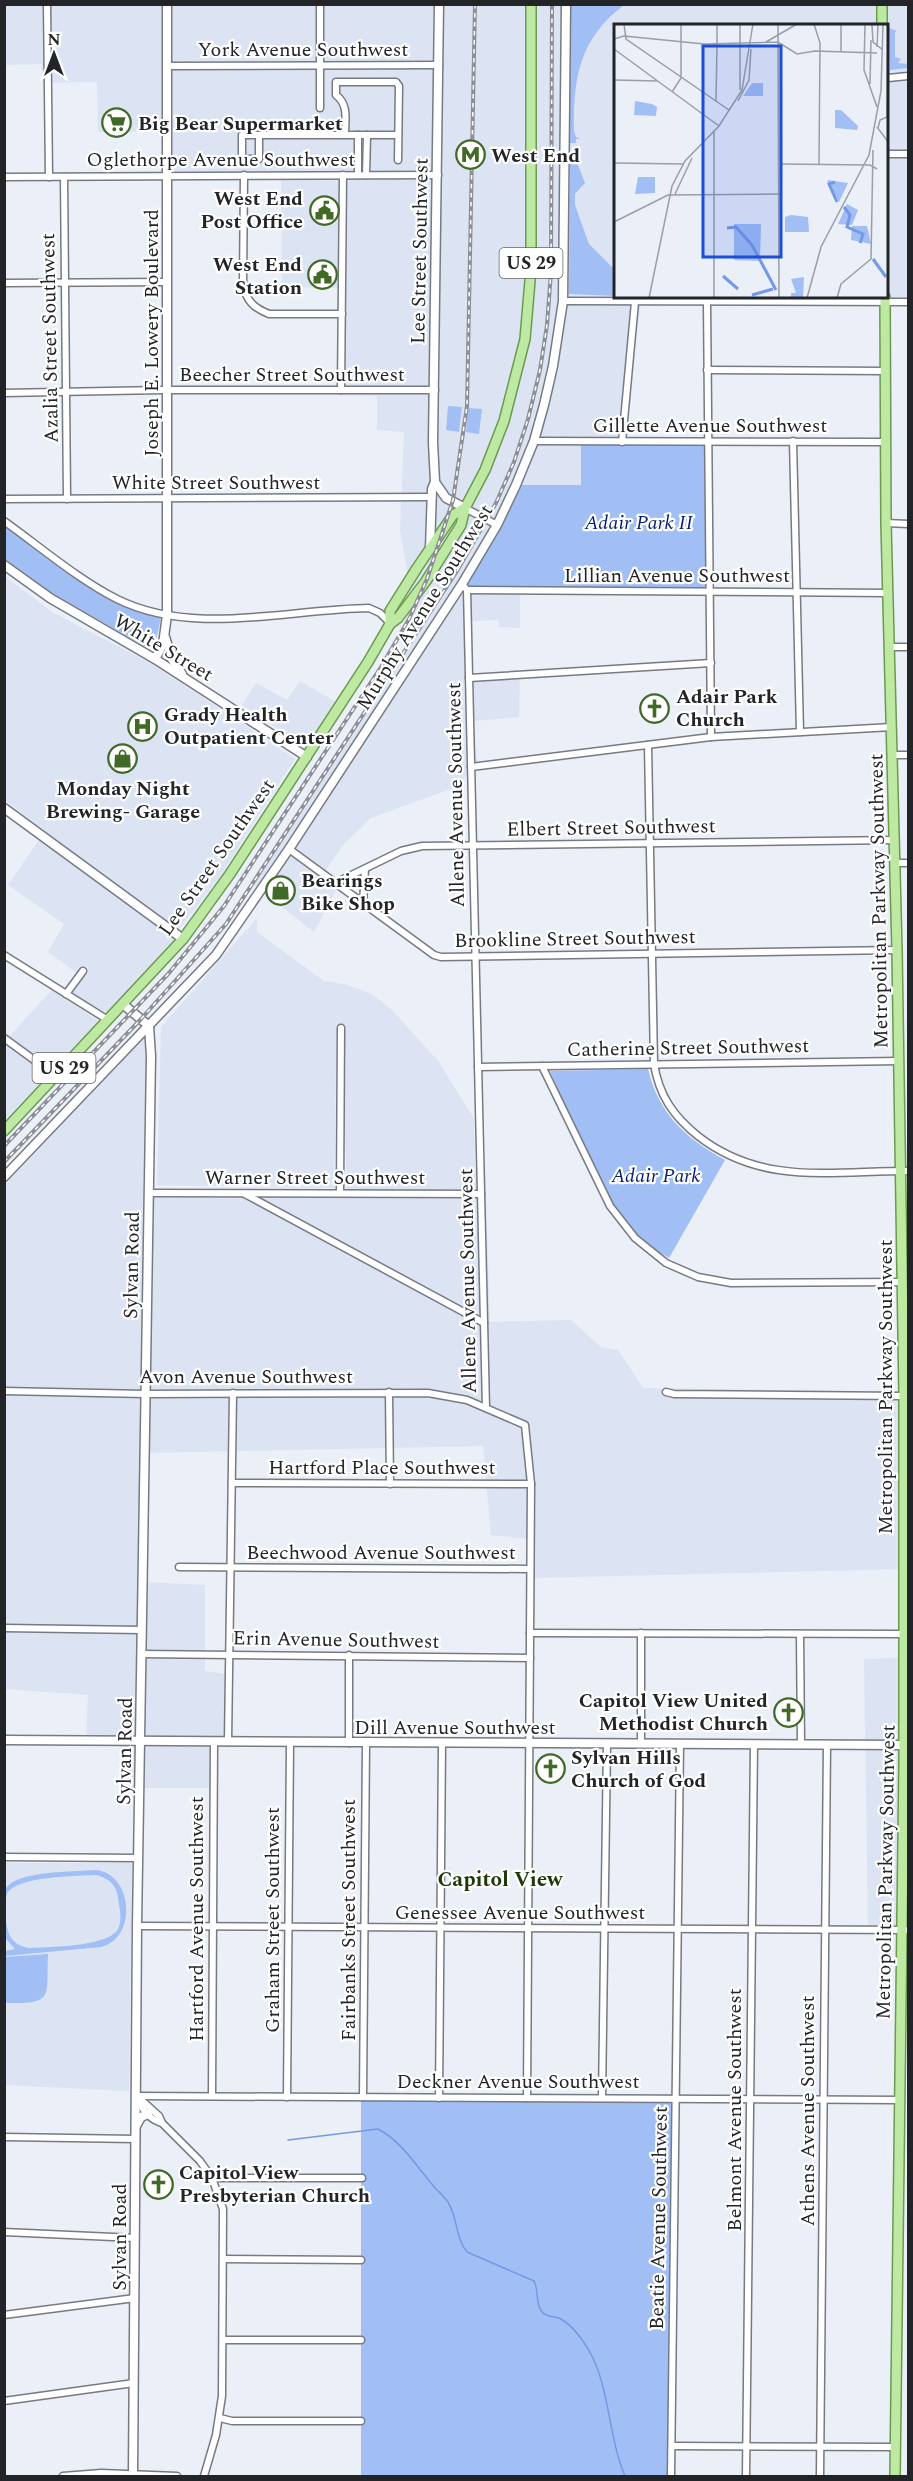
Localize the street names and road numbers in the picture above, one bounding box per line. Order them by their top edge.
street label: York Avenue Southwest [198,35,408,65]
street label: Oglethorpe Avenue Southwest [87,145,355,175]
street label: Lee Street Southwest [403,158,437,344]
street label: Joseph E. Lowery Boulevard [137,209,167,457]
street label: Azalia Street Southwest [33,233,67,443]
road number: US 29 [500,248,562,278]
street label: Beecher Street Southwest [179,360,405,390]
street label: Gillette Avenue Southwest [593,411,827,441]
street label: White Street Southwest [112,468,320,498]
street label: Murphy Avenue Southwest [349,498,501,717]
street label: Lillian Avenue Southwest [564,561,790,591]
street label: White Street [108,606,219,689]
street label: Allene Avenue Southwest [439,682,473,908]
street label: Metropolitan Parkway Southwest [861,753,897,1049]
street label: Lee Street Southwest [151,773,283,942]
street label: Elbert Street Southwest [506,811,716,845]
street label: Brookline Street Southwest [454,922,696,956]
street label: Catherine Street Southwest [567,1031,810,1065]
road number: US 29 [32,1053,96,1083]
street label: Warner Street Southwest [205,1163,425,1193]
street label: Allene Avenue Southwest [451,1168,485,1394]
street label: Sylvan Road [116,1211,148,1319]
street label: Metropolitan Parkway Southwest [871,1239,901,1535]
street label: Avon Avenue Southwest [139,1362,353,1392]
street label: Hartford Place Southwest [268,1453,496,1483]
street label: Beechwood Avenue Southwest [246,1538,516,1568]
street label: Erin Avenue Southwest [232,1623,440,1657]
street label: Sylvan Road [109,1697,141,1805]
street label: Dill Avenue Southwest [354,1713,556,1743]
street label: Metropolitan Parkway Southwest [868,1724,904,2020]
street label: Hartford Avenue Southwest [182,1796,212,2042]
street label: Fairbanks Street Southwest [334,1799,364,2041]
street label: Graham Street Southwest [258,1807,288,2033]
street label: Genessee Avenue Southwest [395,1898,645,1928]
street label: Belmont Avenue Southwest [720,1988,750,2232]
street label: Athens Avenue Southwest [793,1996,823,2226]
street label: Deckner Avenue Southwest [396,2067,640,2097]
street label: Beatie Avenue Southwest [642,2106,676,2330]
street label: Sylvan Road [105,2183,135,2291]

